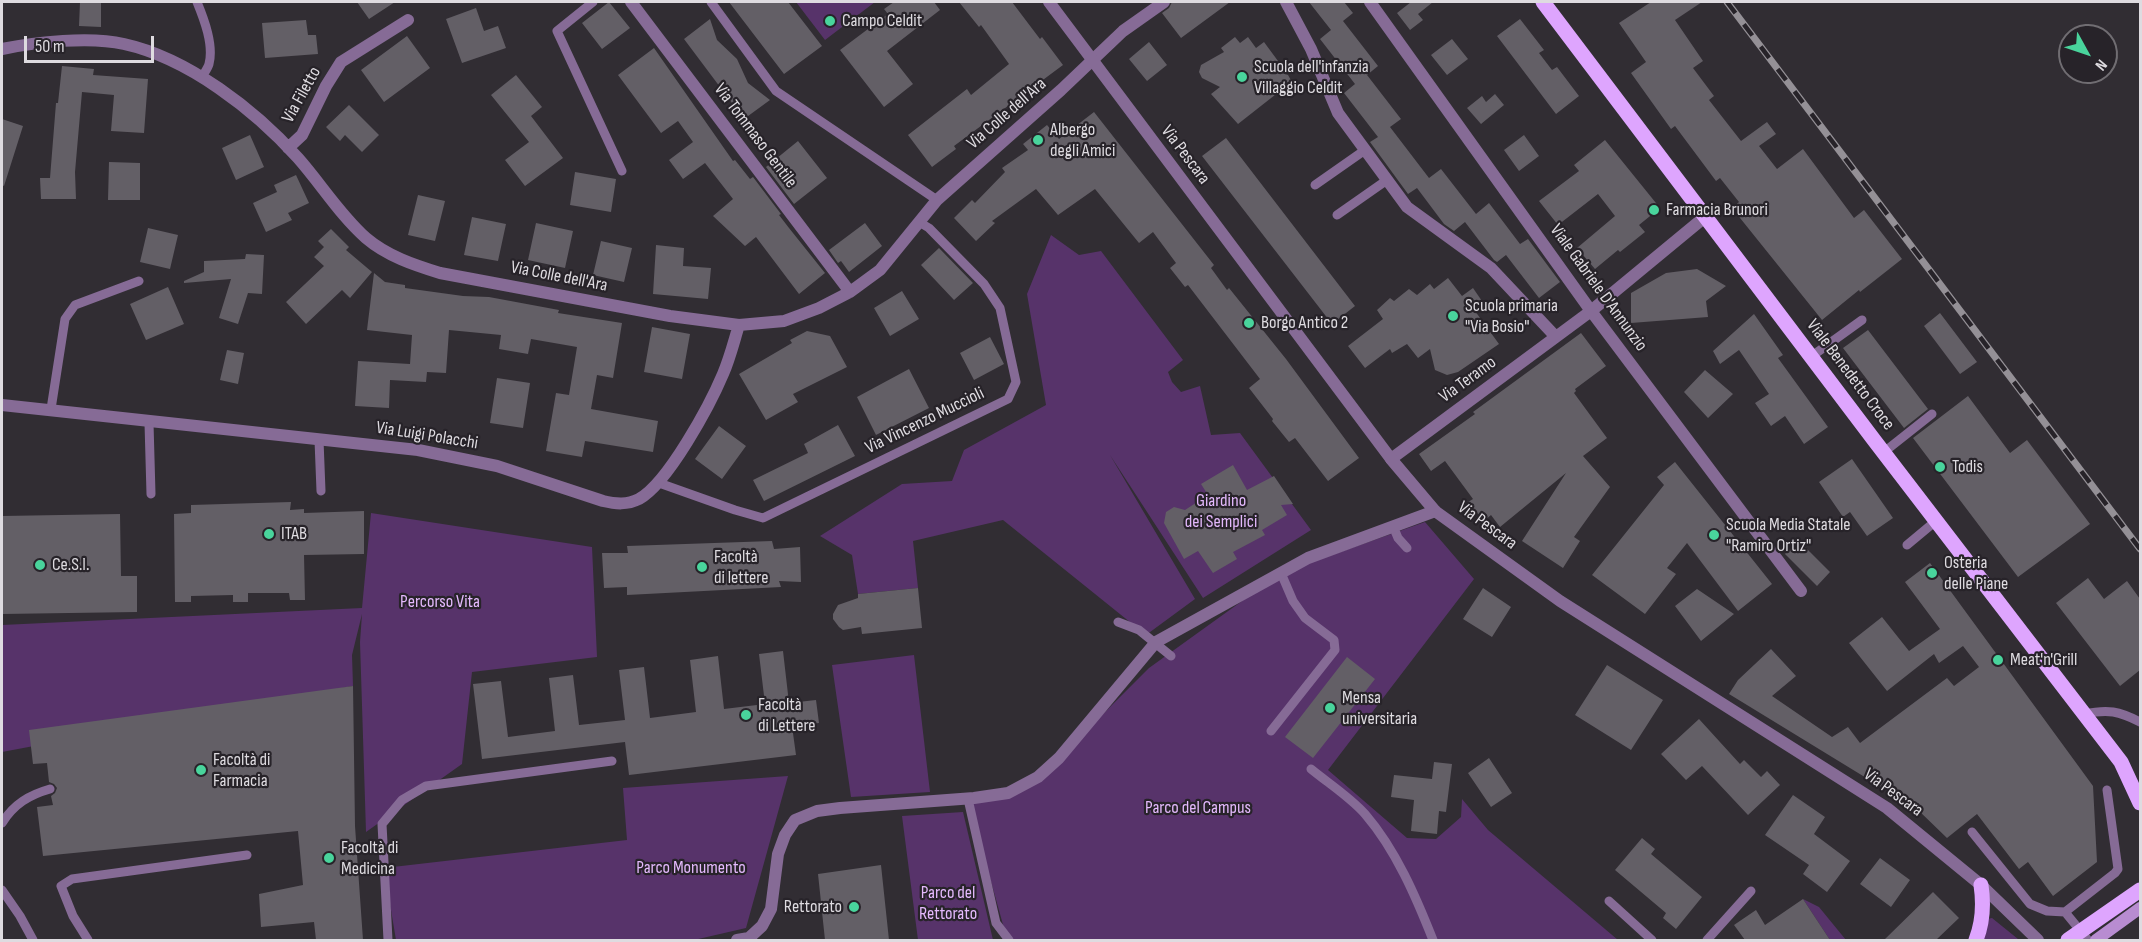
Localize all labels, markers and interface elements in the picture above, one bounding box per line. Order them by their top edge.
place label: Campo Celdit [842,10,922,32]
marker: Campo Celdit [823,14,837,28]
scale bar [27,24,158,62]
north arrow [2058,24,2118,84]
text: 50 m [35,36,65,57]
text: N [2091,55,2111,74]
place label: Scuola dell'infanzia Villaggio Celdit [1254,56,1369,98]
street label: Via Filetto [278,63,326,127]
marker: Scuola dell'infanzia Villaggio Celdit [1235,70,1249,84]
street label: Via Colle dell'Ara [963,74,1051,154]
street label: Via Tommaso Gentile [709,80,801,192]
place label: Albergo degli Amici [1050,119,1115,162]
street label: Via Pescara [1156,121,1214,189]
marker: Albergo degli Amici [1031,133,1045,147]
place label: Farmacia Brunori [1666,199,1768,221]
marker: Farmacia Brunori [1647,203,1661,217]
street label: Viale Gabriele D'Annunzio [1545,220,1651,356]
street label: Via Colle dell'Ara [509,257,609,297]
place label: Scuola primaria "Via Bosio" [1465,295,1558,338]
marker: Scuola primaria "Via Bosio" [1446,309,1460,323]
place label: Borgo Antico 2 [1261,312,1348,334]
street label: Viale Benedetto Croce [1801,315,1899,435]
marker: Borgo Antico 2 [1242,316,1256,330]
street label: Via Teramo [1435,352,1501,408]
street label: Via Vincenzo Muccioli [862,383,988,459]
street label: Via Luigi Polacchi [374,417,480,455]
place label: Todis [1952,456,1983,478]
marker: Todis [1933,460,1947,474]
park label: Giardino dei Semplici [1185,490,1257,532]
street label: Via Pescara [1453,497,1521,555]
place label: Scuola Media Statale "Ramiro Ortiz" [1726,514,1851,556]
place label: ITAB [281,523,307,545]
marker: ITAB [262,527,276,541]
marker: Scuola Media Statale "Ramiro Ortiz" [1707,528,1721,542]
place label: Facoltà di lettere [714,546,768,588]
place label: Osteria delle Piane [1944,552,2008,594]
place label: Ce.S.I. [52,554,89,576]
marker: Ce.S.I. [33,558,47,572]
marker: Facoltà di lettere [695,560,709,574]
marker: Osteria delle Piane [1925,566,1939,580]
park label: Percorso Vita [400,591,480,613]
place label: Meat'n'Grill [2010,649,2077,671]
marker: Meat'n'Grill [1991,653,2005,667]
place label: Mensa universitaria [1342,687,1417,730]
place label: Facoltà di Lettere [758,694,816,736]
marker: Mensa universitaria [1323,701,1337,715]
marker: Facoltà di Lettere [739,708,753,722]
place label: Facoltà di Farmacia [213,749,270,792]
marker: Facoltà di Farmacia [194,763,208,777]
street label: Via Pescara [1859,764,1927,822]
park label: Parco del Campus [1145,797,1251,819]
place label: Facoltà di Medicina [341,837,398,880]
marker: Facoltà di Medicina [322,851,336,865]
park label: Parco Monumento [636,857,746,879]
park label: Parco del Rettorato [919,882,977,924]
place label: Rettorato [784,896,842,918]
marker: Rettorato [847,900,861,914]

